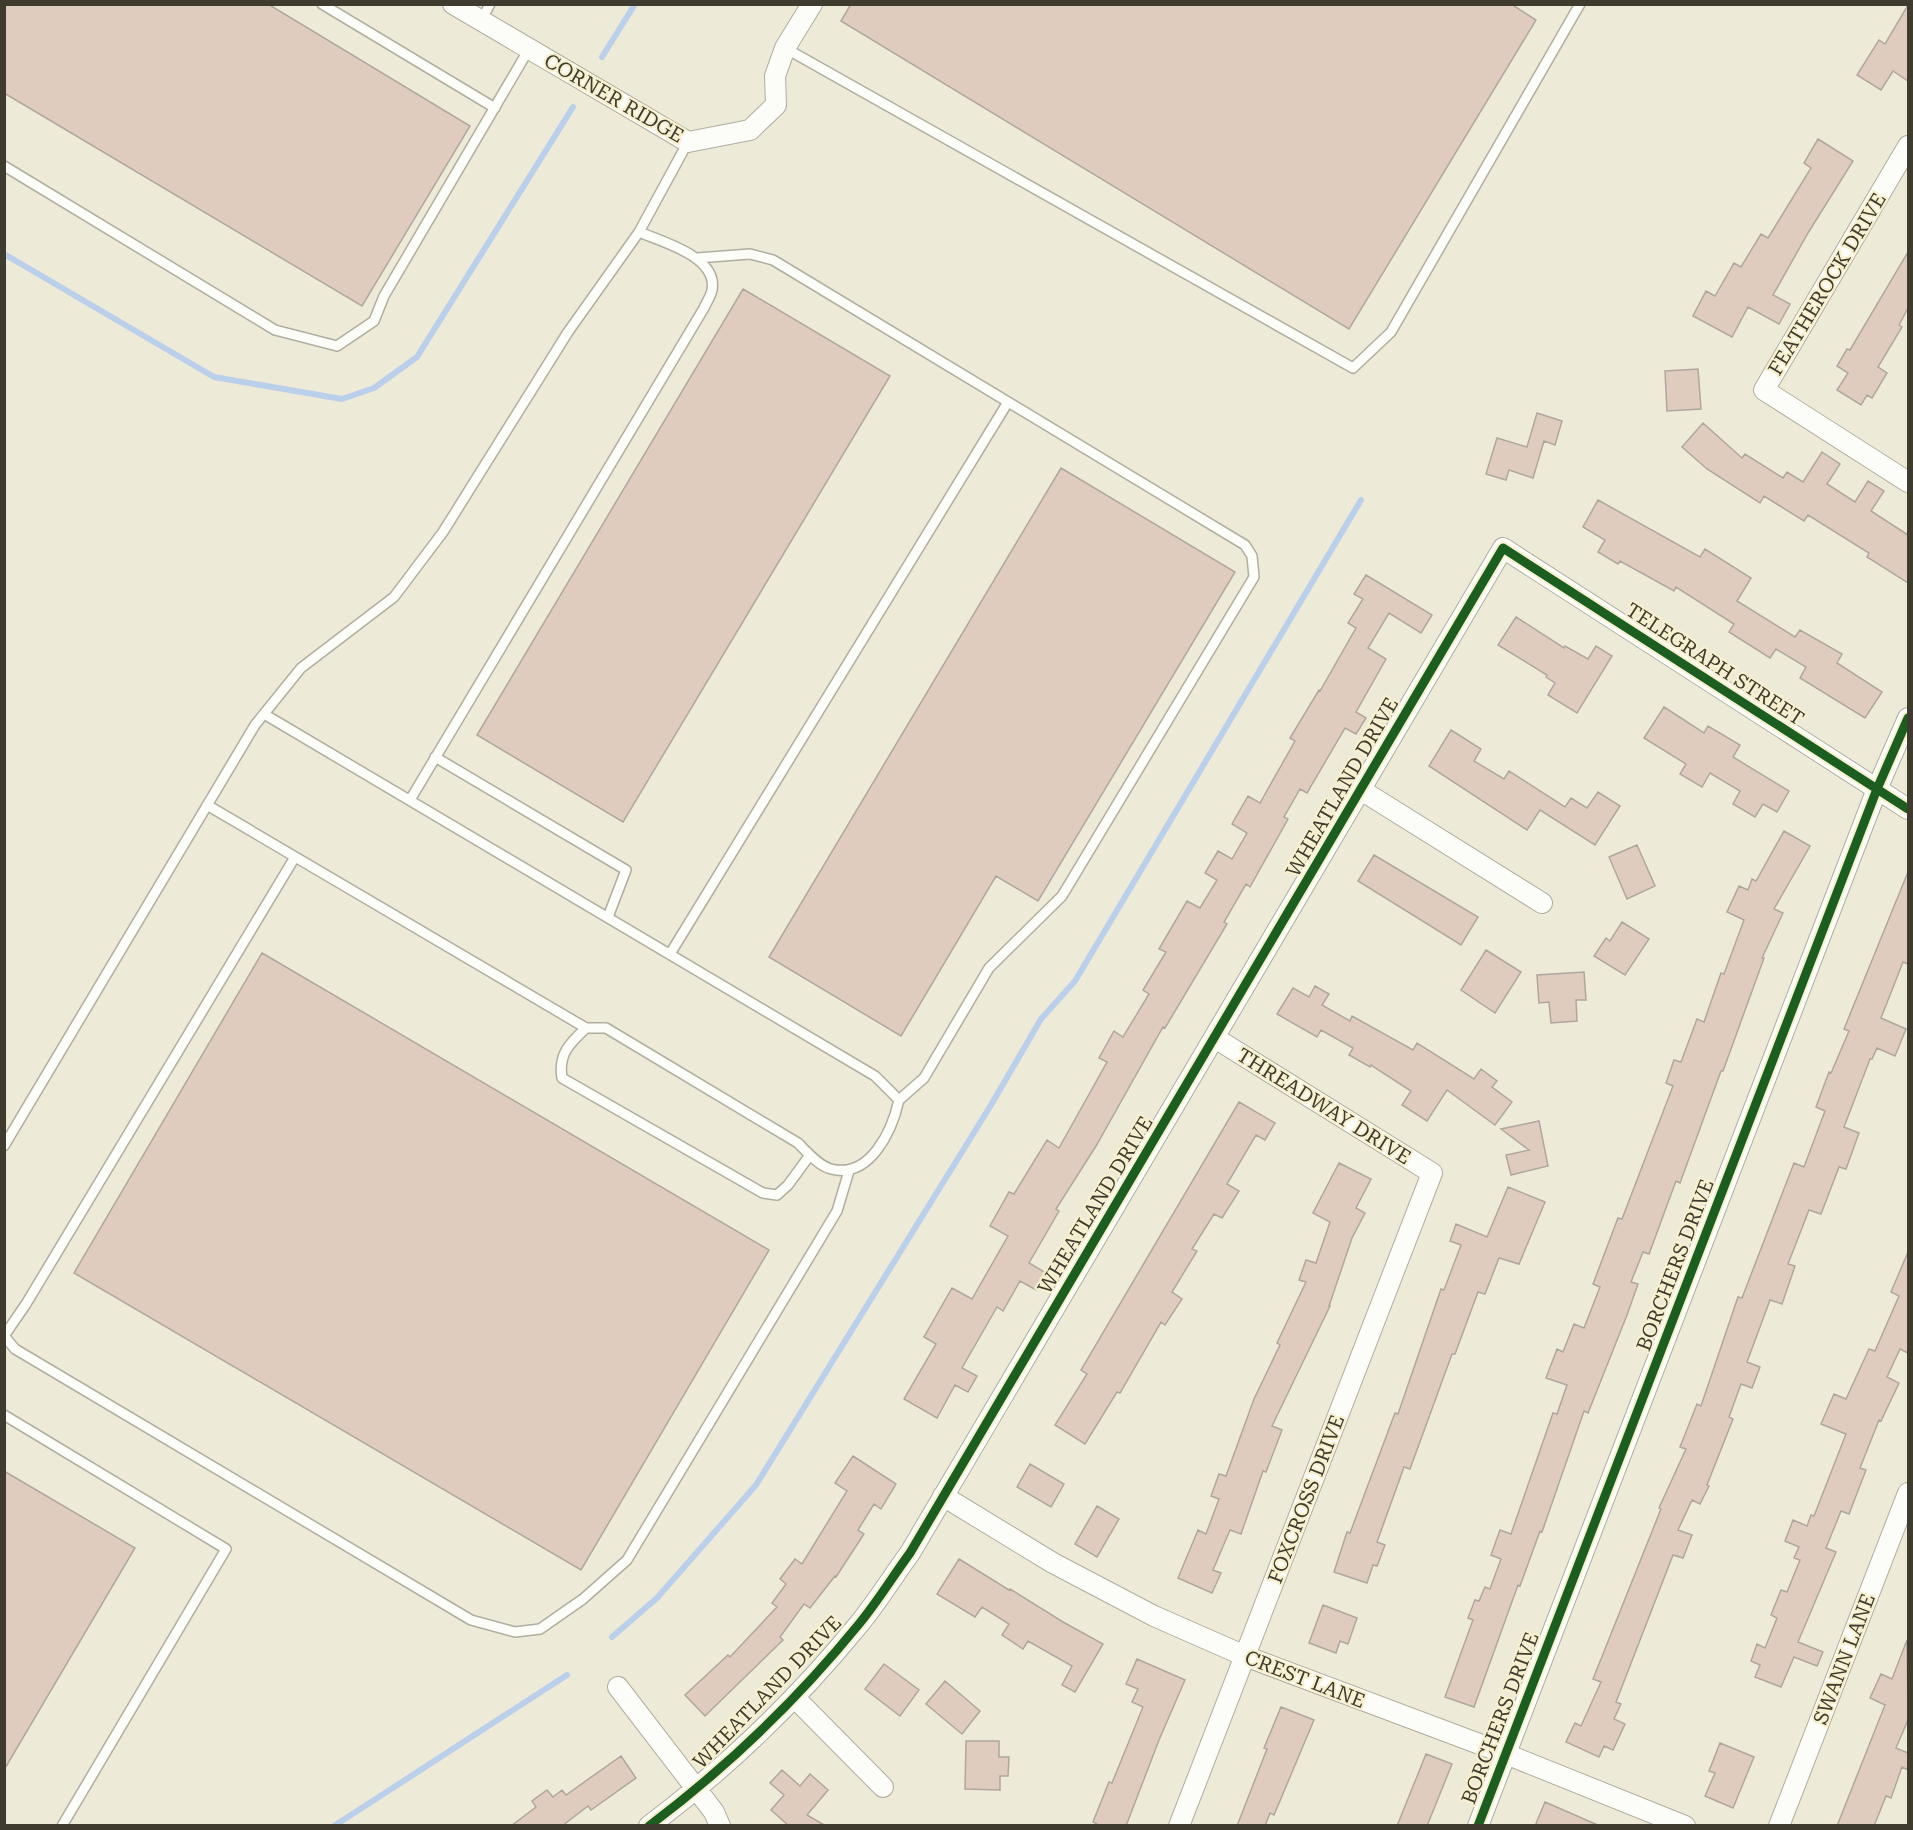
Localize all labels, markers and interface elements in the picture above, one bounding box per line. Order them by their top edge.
street label: CORNER RIDGE [540,48,688,148]
street label: FEATHEROCK DRIVE [1763,189,1891,379]
street label: TELEGRAPH STREET [1621,597,1809,731]
street label: WHEATLAND DRIVE [1281,693,1403,881]
street label: THREADWAY DRIVE [1232,1043,1416,1169]
street label: WHEATLAND DRIVE [1032,1112,1158,1298]
street label: BORCHERS DRIVE [1631,1176,1719,1354]
street label: FOXCROSS DRIVE [1263,1411,1349,1587]
street label: SWANN LANE [1808,1590,1880,1728]
street label: WHEATLAND DRIVE [688,1611,846,1773]
street label: BORCHERS DRIVE [1456,1629,1544,1807]
street label: CREST LANE [1241,1645,1369,1713]

